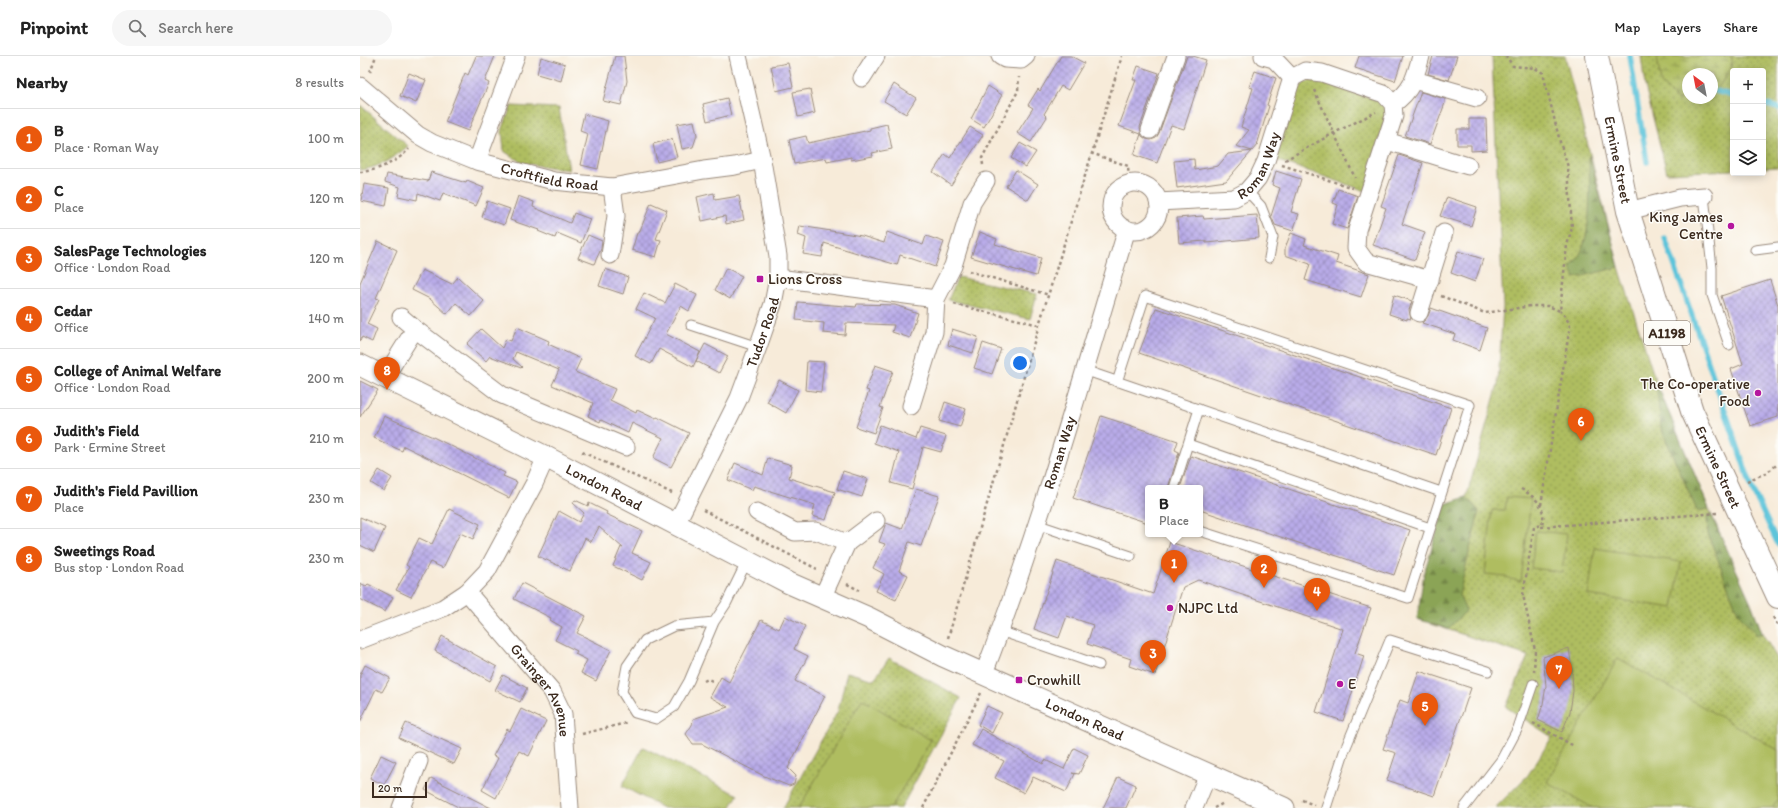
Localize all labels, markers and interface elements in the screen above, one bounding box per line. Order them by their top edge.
search box [112,10,392,46]
text: Pinpoint [20,16,88,39]
icon: search [126,17,148,39]
text: Search here [158,19,233,37]
text: Map [1615,19,1640,36]
text: Layers [1662,19,1701,36]
text: Share [1723,19,1758,36]
north arrow [1682,68,1718,104]
map controls [1730,68,1766,176]
button: + [1730,68,1766,104]
text: Nearby [16,72,68,92]
text: 8 results [295,75,344,90]
button: − [1730,104,1766,140]
street label: Ermine Street [1600,115,1635,206]
text: B [54,122,64,140]
street label: Roman Way [1234,129,1284,204]
text: 1 [26,131,32,146]
text: 100 m [308,131,344,146]
text: Place · Roman Way [54,140,159,155]
button: layers [1730,140,1766,176]
street label: Croftfield Road [499,159,600,195]
text: C [54,182,64,200]
text: 2 [26,191,32,206]
text: 120 m [309,191,344,206]
text: Place [54,200,84,215]
place label: King James Centre [1649,208,1723,243]
marker: King James Centre [1726,221,1736,231]
text: SalesPage Technologies [54,242,207,260]
text: 3 [25,251,33,266]
text: 120 m [309,251,344,266]
text: Office · London Road [54,260,170,275]
place label: Lions Cross [768,270,842,288]
marker: Lions Cross [755,274,765,284]
street label: Tudor Road [742,295,783,370]
text: Cedar [54,302,92,320]
text: 4 [25,311,33,326]
text: 140 m [308,311,344,326]
text: Office [54,320,89,335]
road number: A1198 [1644,321,1690,345]
your location [1010,353,1030,373]
pin: 8 [374,357,400,390]
text: College of Animal Welfare [54,362,221,380]
text: 5 [26,371,32,386]
text: 200 m [307,371,344,386]
place label: The Co-operative Food [1640,375,1751,410]
text: Office · London Road [54,380,170,395]
marker: The Co-operative Food [1753,388,1763,398]
pin: 6 [1568,408,1594,441]
street label: Roman Way [1040,414,1079,492]
text: Judith's Field [54,422,139,440]
street label: Ermine Street [1691,423,1745,512]
text: 6 [26,431,32,446]
text: 210 m [309,431,344,446]
text: Park · Ermine Street [54,440,166,455]
street label: London Road [563,460,646,515]
text: Judith's Field Pavillion [54,482,198,500]
popup [1145,485,1203,537]
text: 7 [26,491,32,506]
text: 230 m [308,491,344,506]
text: B [1159,495,1169,513]
text: Place [54,500,84,515]
text: Place [1159,513,1189,528]
text: Sweetings Road [54,542,155,560]
pin: 1 [1161,550,1187,583]
text: 8 [25,551,33,566]
text: 230 m [308,551,344,566]
pin: 2 [1251,555,1277,588]
text: Bus stop · London Road [54,560,184,575]
pin: 4 [1304,578,1330,611]
place label: NJPC Ltd [1178,599,1238,617]
marker: NJPC Ltd [1165,603,1175,613]
street label: Grainger Avenue [506,640,574,738]
pin: 3 [1140,640,1166,673]
pin: 7 [1546,656,1572,689]
place label: Crowhill [1027,671,1081,689]
marker: Crowhill [1014,675,1024,685]
place label: E [1348,675,1356,693]
marker: E [1335,679,1345,689]
pin: 5 [1412,693,1438,726]
street label: London Road [1043,694,1128,745]
scale bar [372,780,427,799]
text: 20 m [378,782,402,795]

